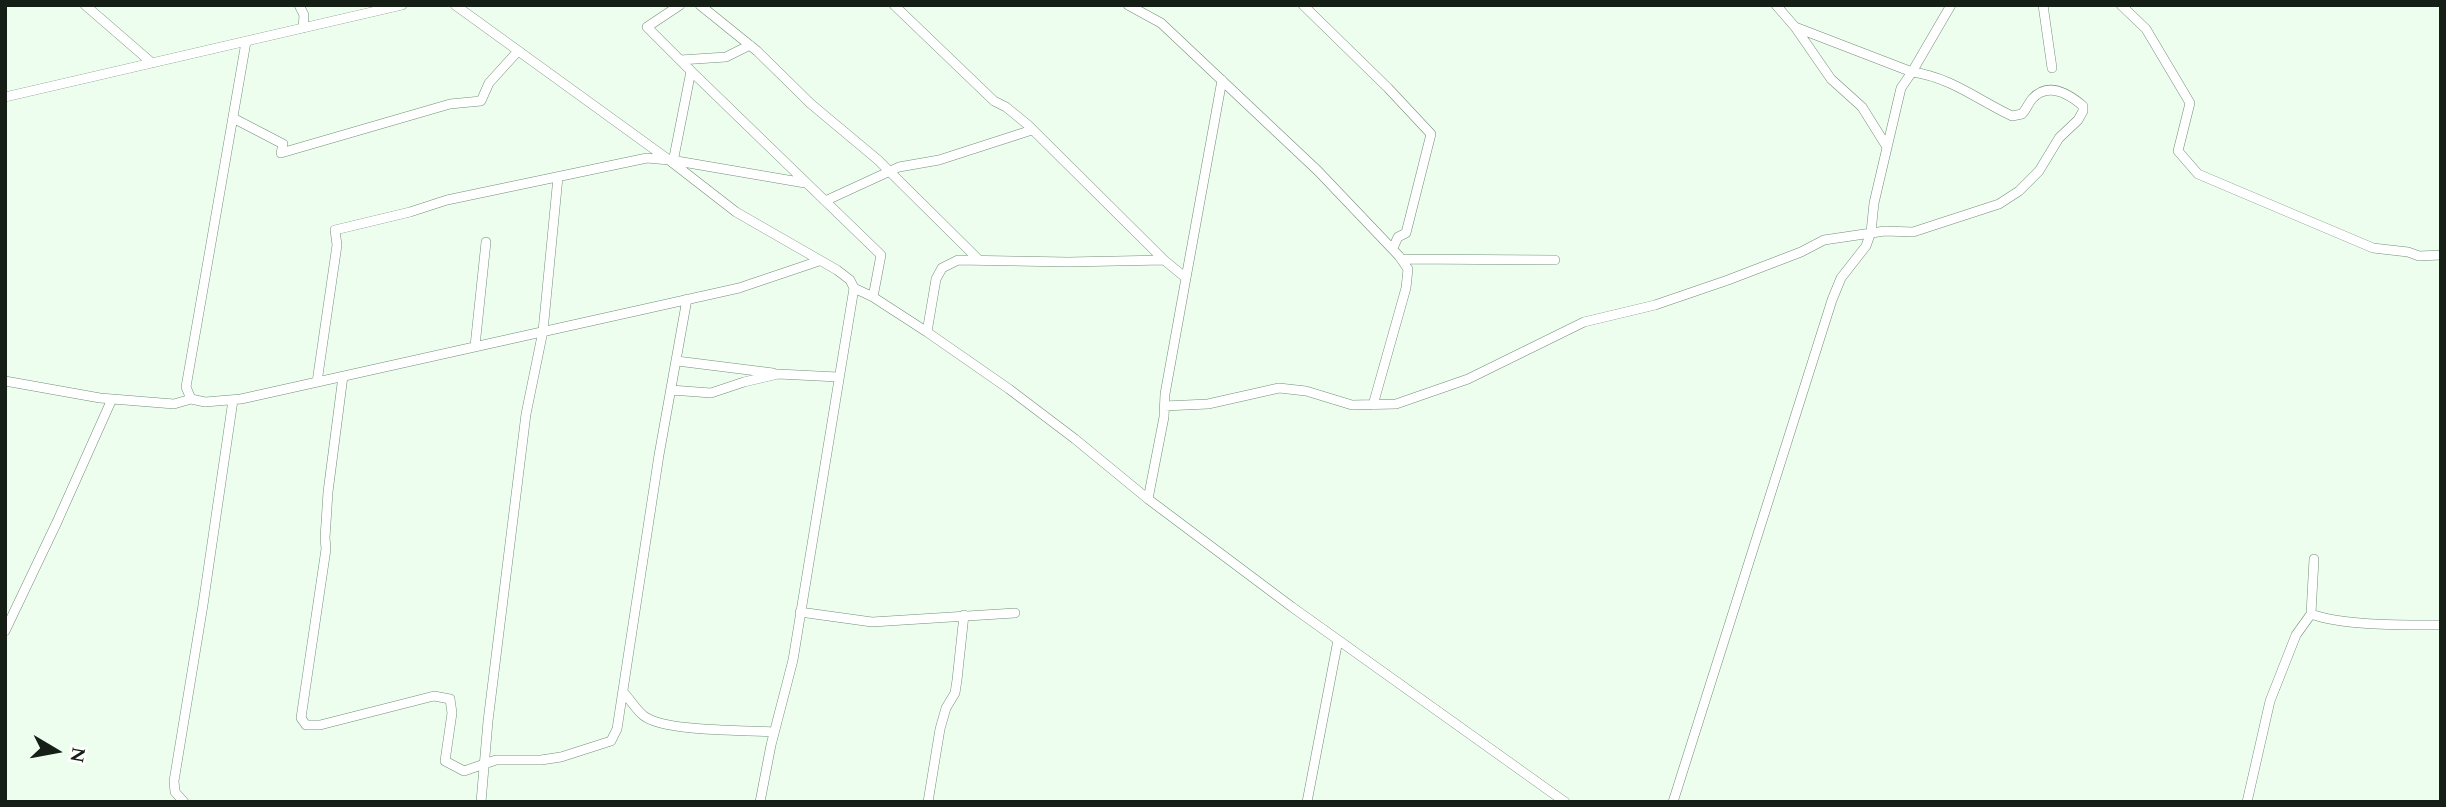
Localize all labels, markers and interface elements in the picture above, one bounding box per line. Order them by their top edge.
north arrow [21,716,91,786]
text: N [62,745,93,765]

